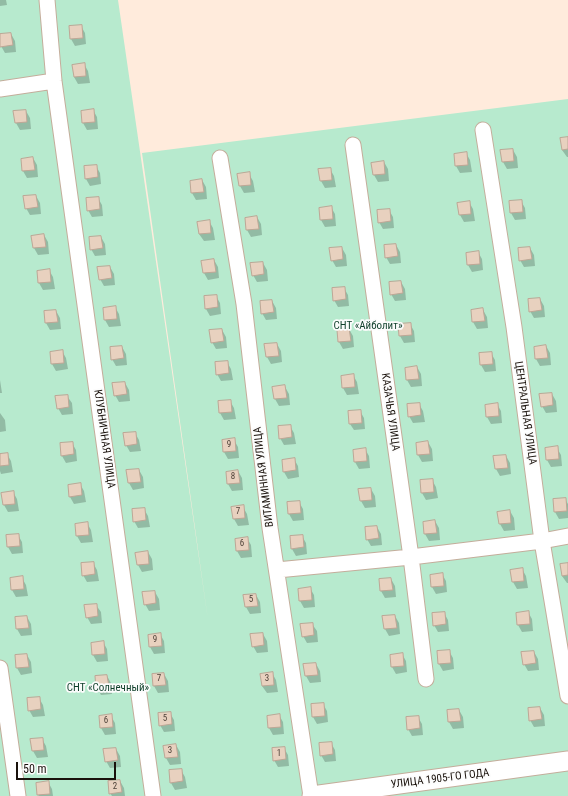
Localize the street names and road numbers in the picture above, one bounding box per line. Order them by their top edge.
street label: ЦЕНТРАЛЬНАЯ УЛИЦА [511,360,539,466]
street label: КАЗАЧЬЯ УЛИЦА [378,372,402,452]
street label: КЛУБНИЧНАЯ УЛИЦА [91,389,117,489]
street label: ВИТАМИННАЯ УЛИЦА [251,426,277,528]
street label: УЛИЦА 1905-ГО ГОДА [390,766,490,792]

